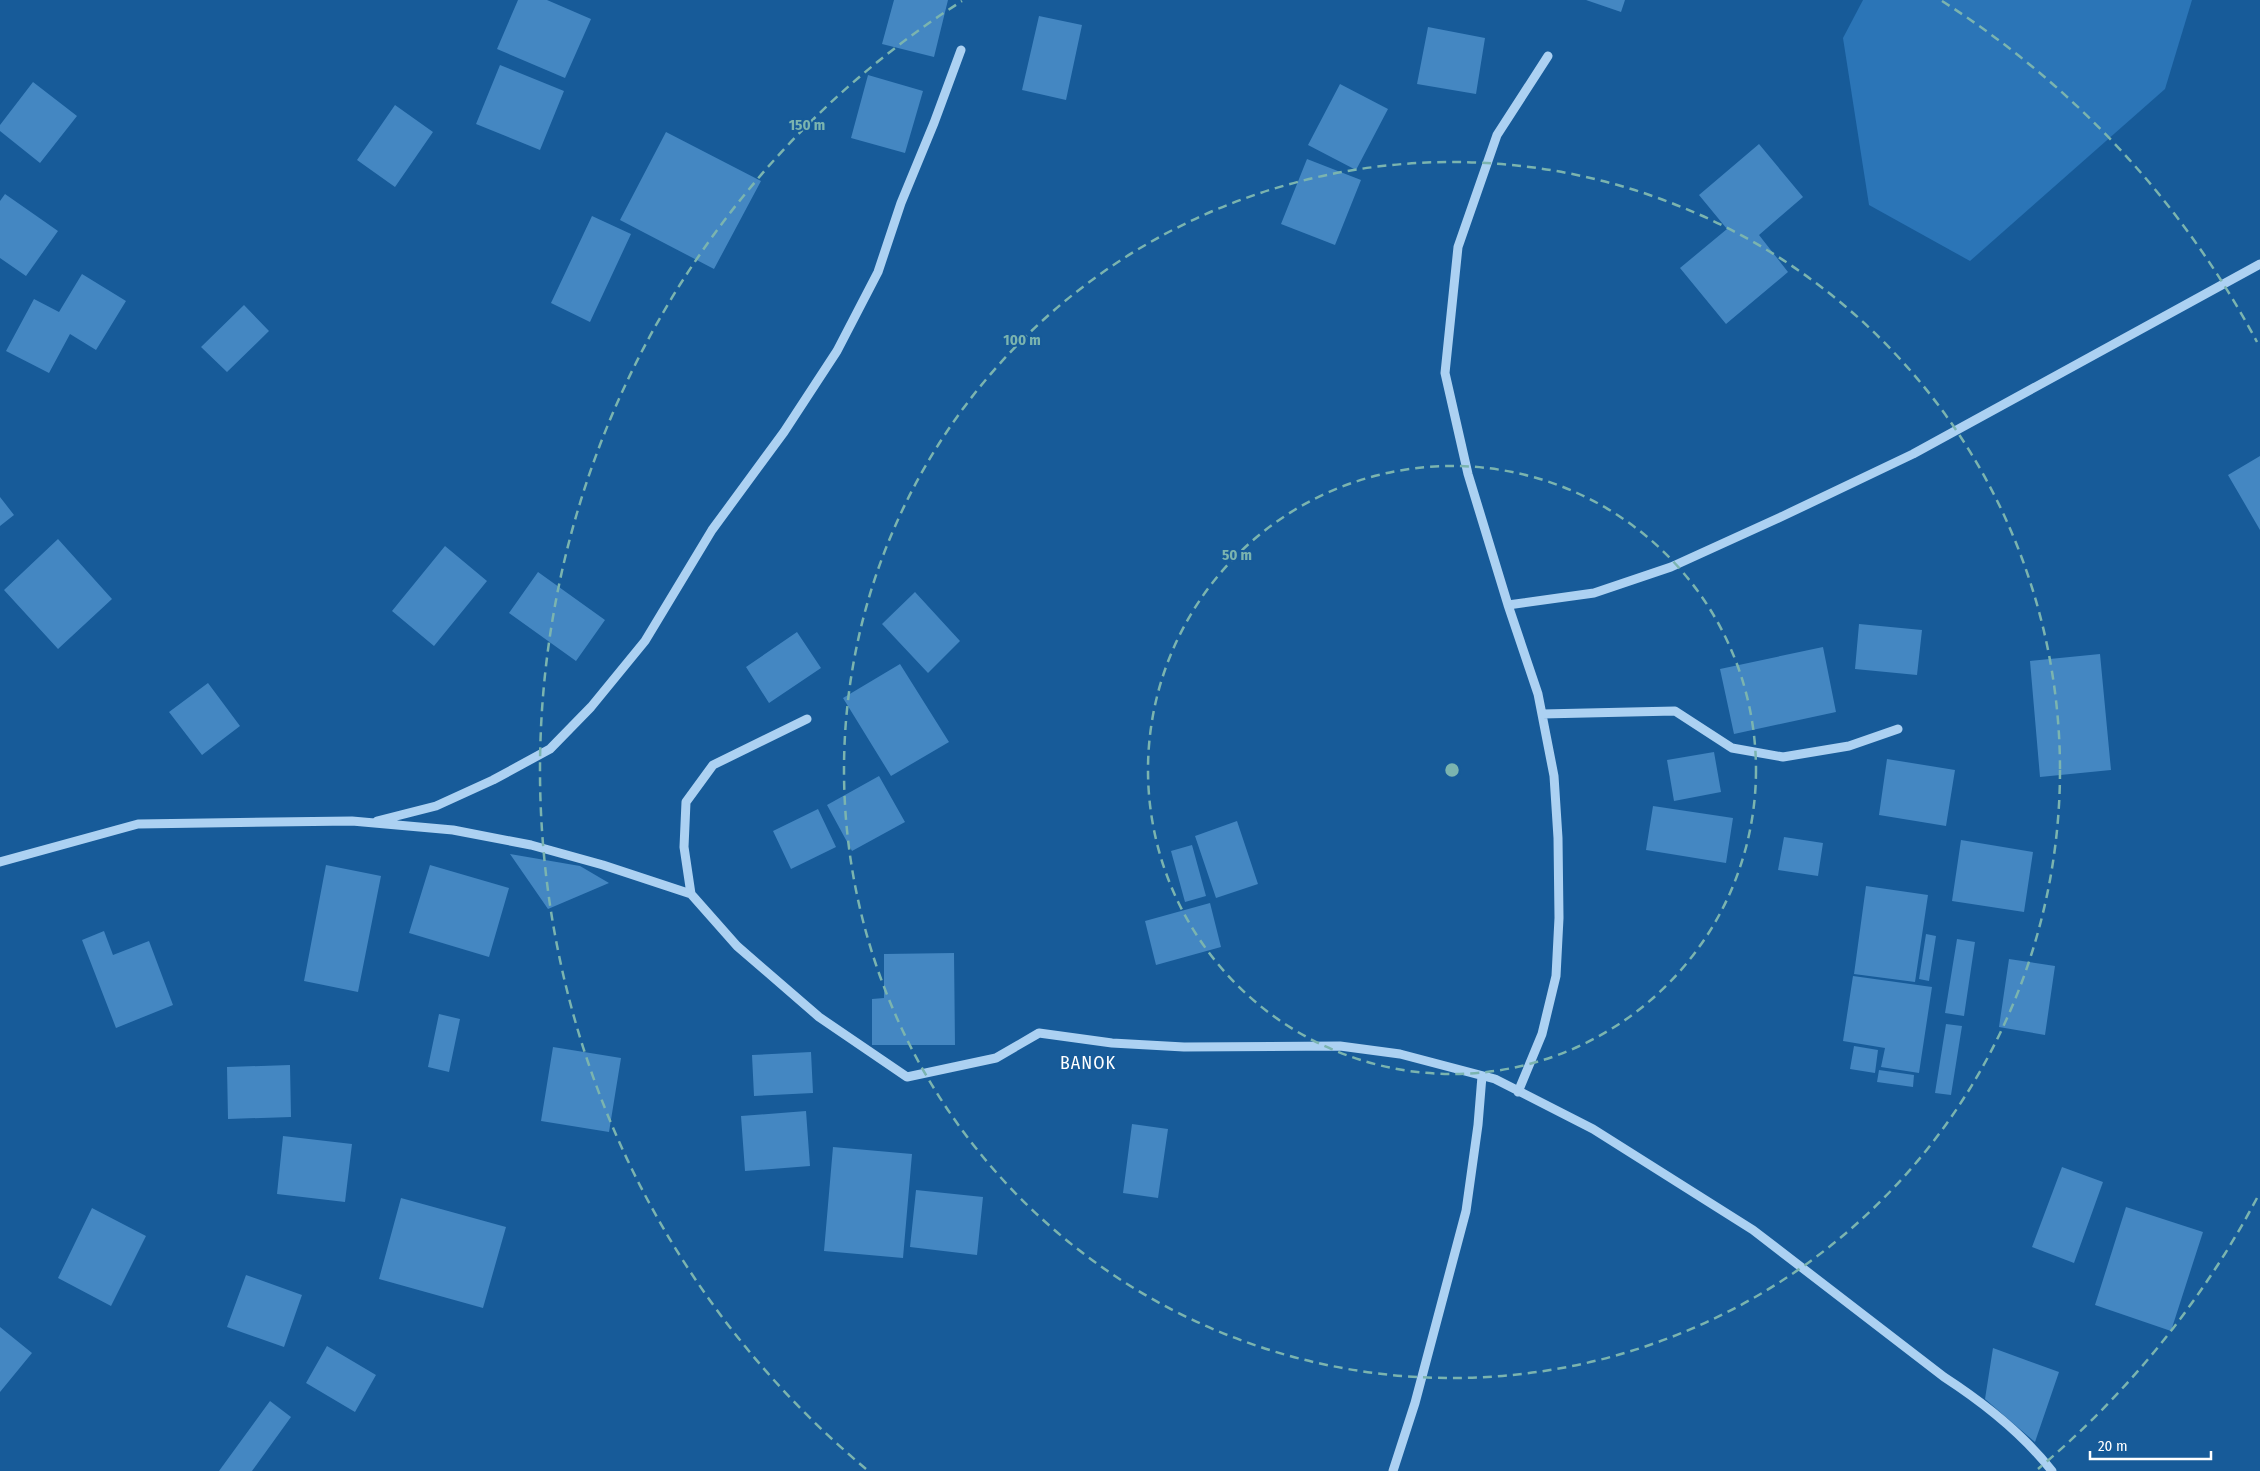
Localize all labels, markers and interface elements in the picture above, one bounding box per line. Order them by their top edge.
text: 150 m [789,116,825,134]
text: 100 m [1003,331,1041,349]
text: 50 m [1222,546,1252,564]
centre of rings [1443,761,1461,779]
district label: BANOK [1060,1052,1116,1074]
scale bar [2090,1428,2211,1460]
text: 20 m [2098,1437,2128,1455]

